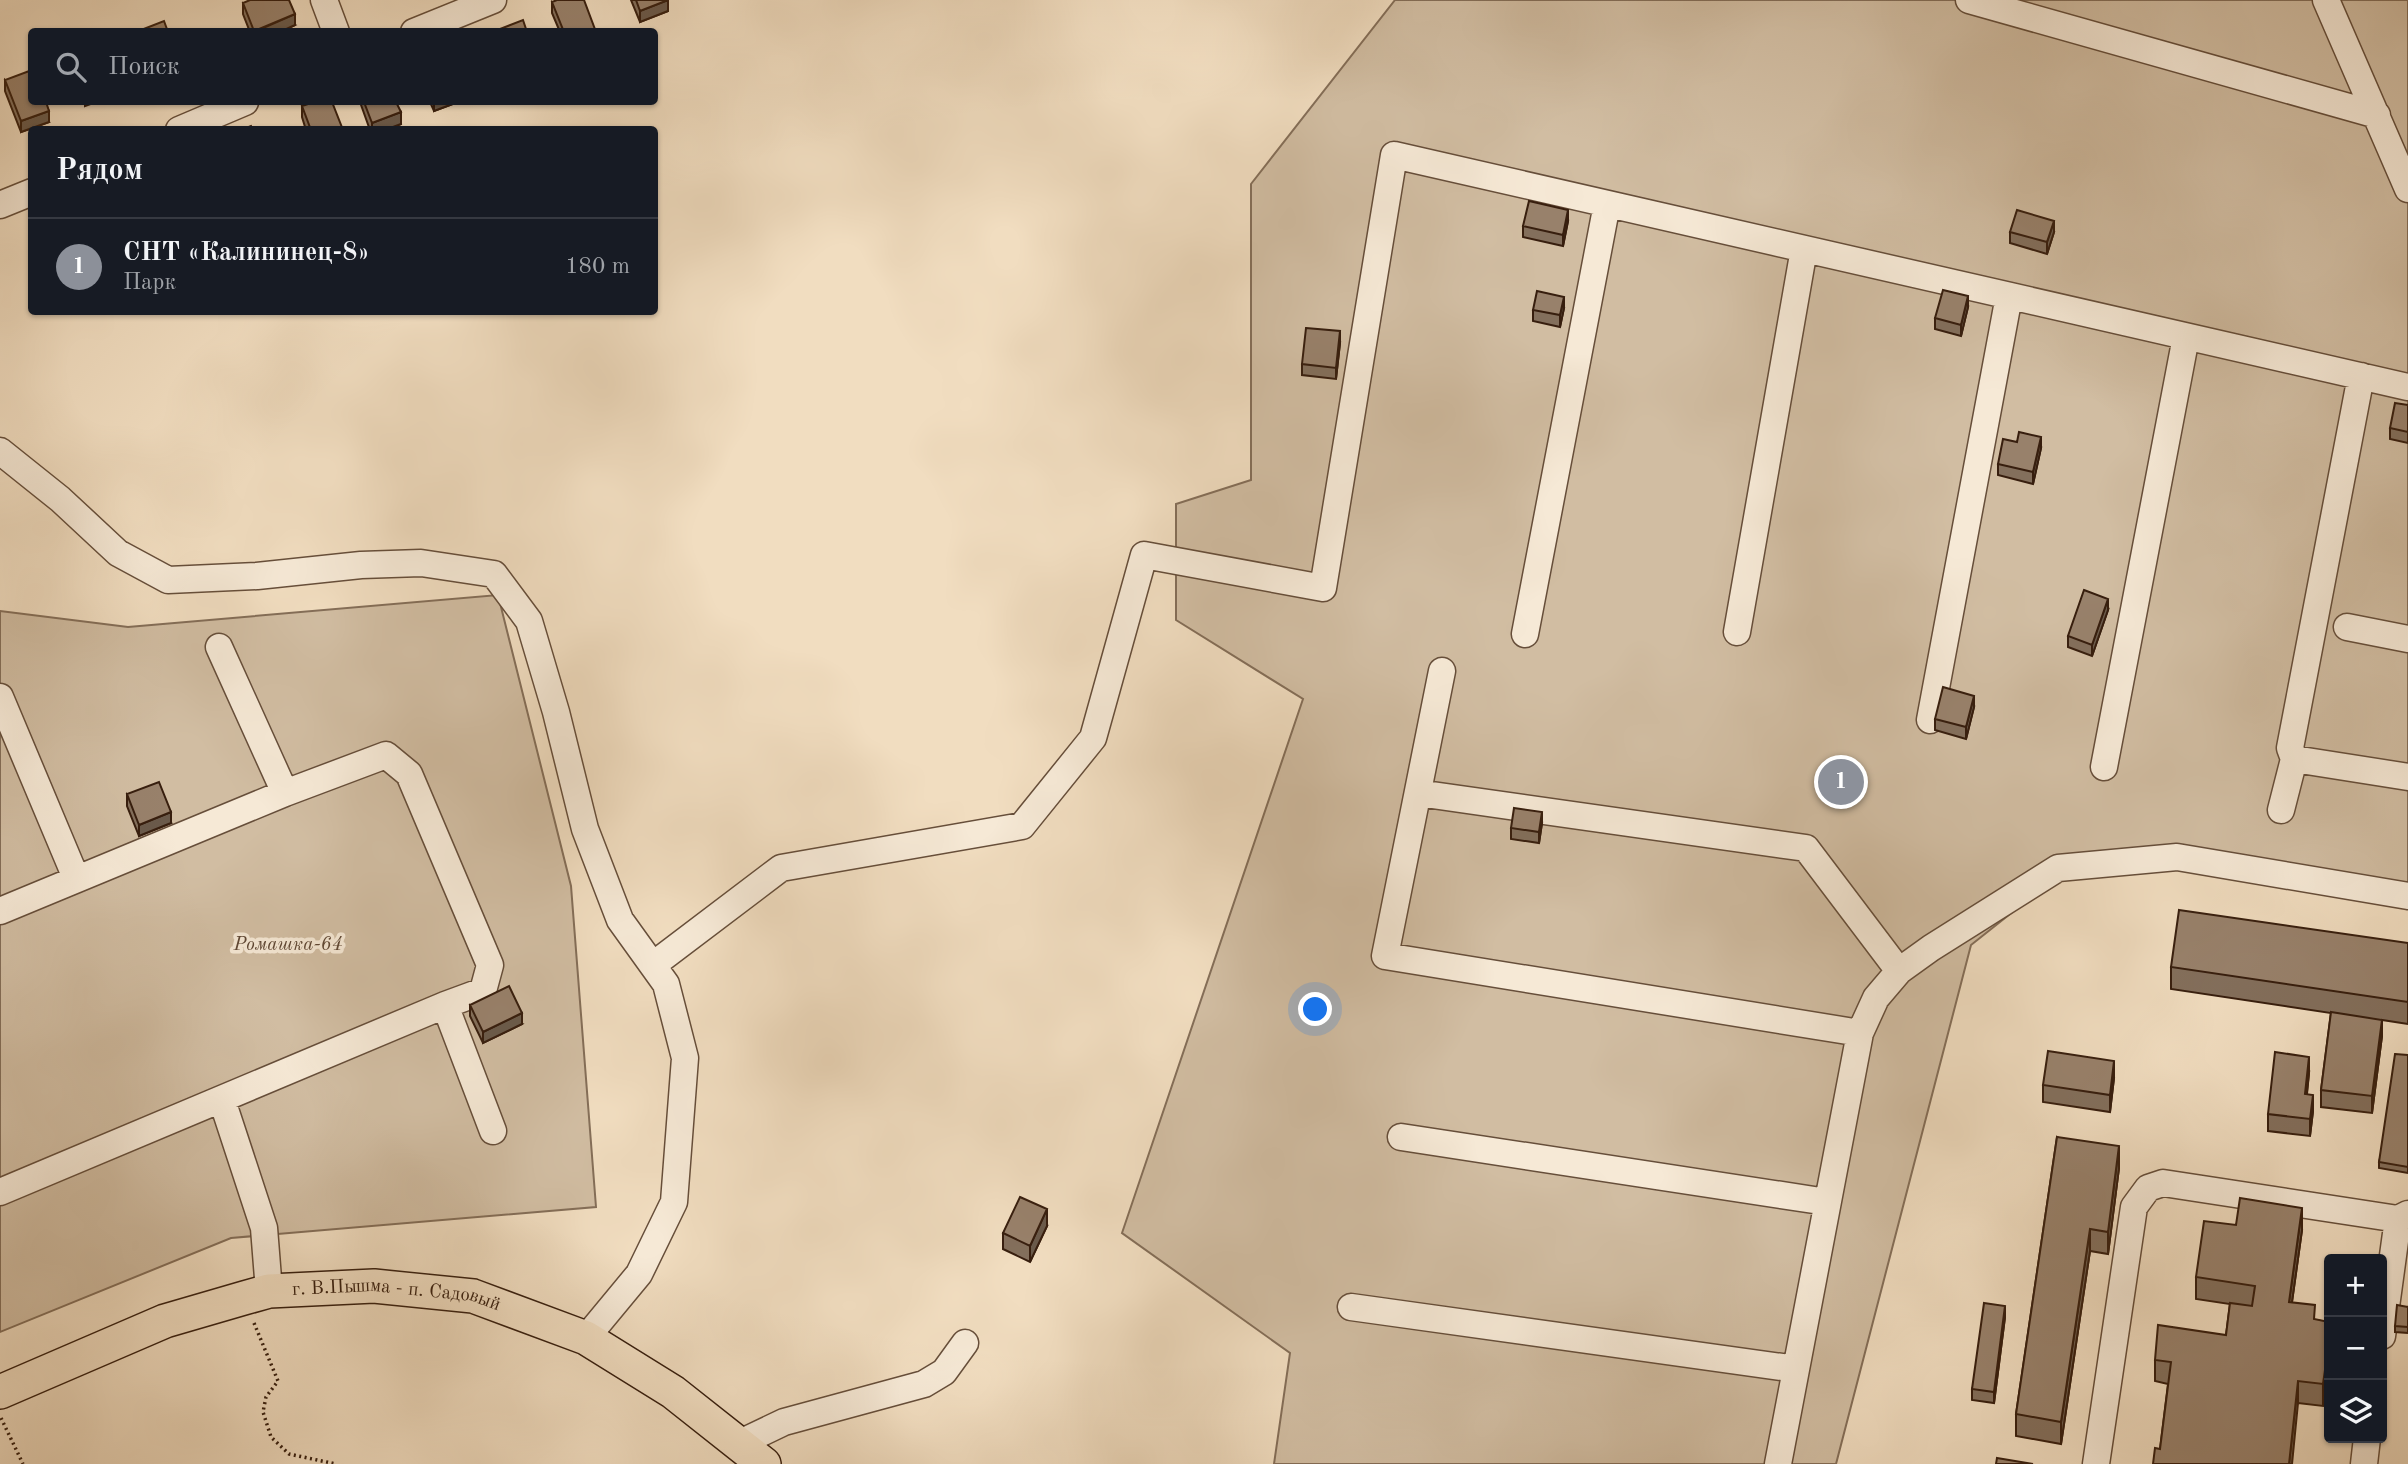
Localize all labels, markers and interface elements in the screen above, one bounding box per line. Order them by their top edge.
search box [28,28,658,105]
icon: search [52,48,90,86]
text: Поиск [108,54,180,80]
text: Рядом [56,156,143,186]
text: СНТ «Калининец-8» [123,240,370,266]
text: 1 [72,255,86,278]
text: 180 m [565,255,630,278]
text: Парк [123,271,176,294]
pin: 1 [1818,756,1864,808]
park label: Ромашка-64 [232,936,343,955]
your location [1298,992,1332,1026]
map controls [2324,1254,2387,1443]
button: + [2324,1254,2387,1317]
street label: г. В.Пышма - п. Садовый [291,1276,503,1315]
button: − [2324,1317,2387,1380]
button: layers [2324,1380,2387,1443]

